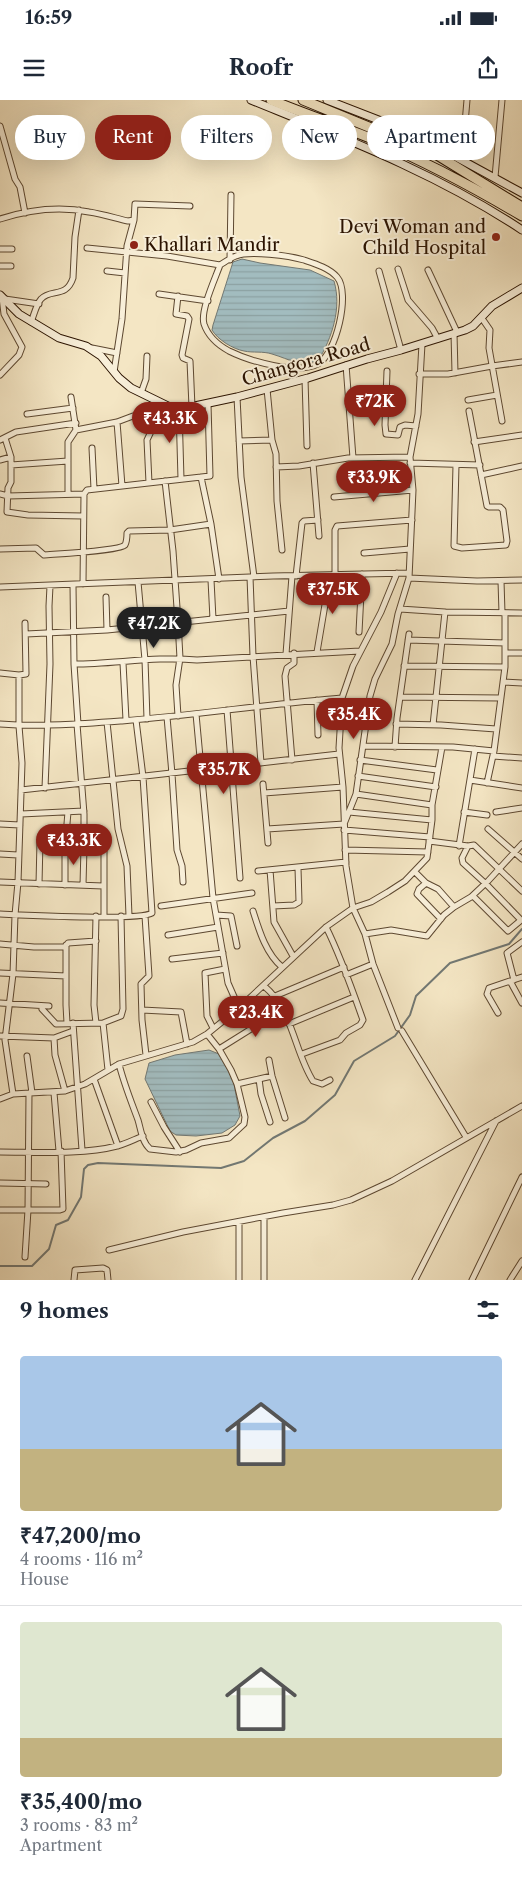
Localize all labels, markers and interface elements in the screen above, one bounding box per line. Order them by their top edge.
text: 16:59 [25,6,72,29]
icon: menu [20,54,48,82]
text: Roofr [229,54,293,81]
icon: share [474,54,502,82]
chip: Buy [15,115,85,160]
chip: Rent [95,115,171,160]
chip: Filters [181,115,272,160]
chip: New [282,115,357,160]
chip: Apartment [367,115,495,160]
place label: Devi Woman and Child Hospital [339,216,486,259]
marker: Devi Woman and Child Hospital [490,231,502,243]
place label: Khallari Mandir [144,234,280,256]
marker: Khallari Mandir [128,239,140,251]
street label: Changora Road [239,333,373,391]
pin: ₹72K [345,384,405,427]
text: ₹72K [355,391,395,411]
pin: ₹43.3K [129,402,211,444]
text: ₹43.3K [143,408,197,428]
pin: ₹33.9K [333,460,415,503]
text: ₹33.9K [347,467,401,487]
pin: ₹37.5K [292,572,374,615]
text: ₹37.5K [307,579,359,599]
pin: ₹47.2K [113,606,195,649]
text: ₹47.2K [128,613,180,633]
pin: ₹35.4K [313,698,395,740]
text: ₹35.4K [327,704,381,724]
pin: ₹35.7K [183,752,265,795]
text: ₹35.7K [198,759,250,779]
pin: ₹43.3K [33,824,115,866]
text: ₹43.3K [47,830,101,850]
pin: ₹23.4K [215,996,297,1038]
text: ₹23.4K [229,1002,283,1022]
icon: filters [474,1296,502,1324]
text: 9 homes [20,1298,109,1323]
icon: home [216,1389,306,1479]
text: ₹47,200/mo [20,1523,141,1548]
text: 4 rooms · 116 m² [20,1549,143,1569]
text: House [20,1569,69,1589]
icon: home [216,1654,306,1744]
text: ₹35,400/mo [20,1789,142,1814]
text: 3 rooms · 83 m² [20,1815,138,1835]
text: Apartment [20,1835,102,1855]

